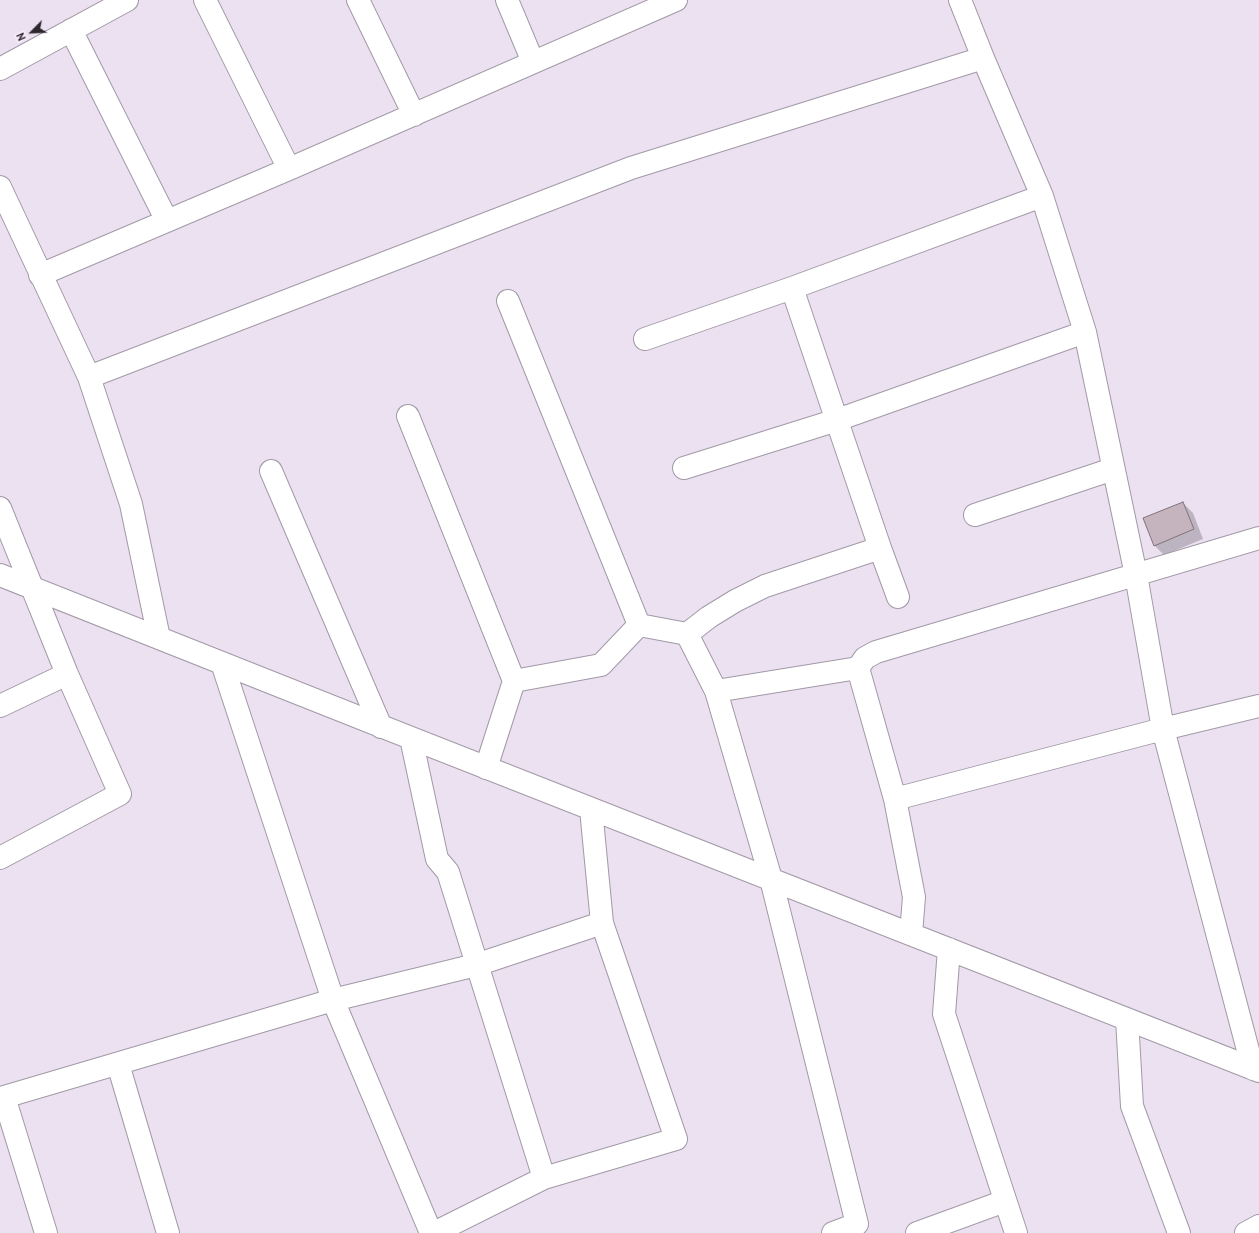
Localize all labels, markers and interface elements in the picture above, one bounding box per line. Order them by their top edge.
north arrow [12,12,52,52]
text: N [13,31,29,43]

